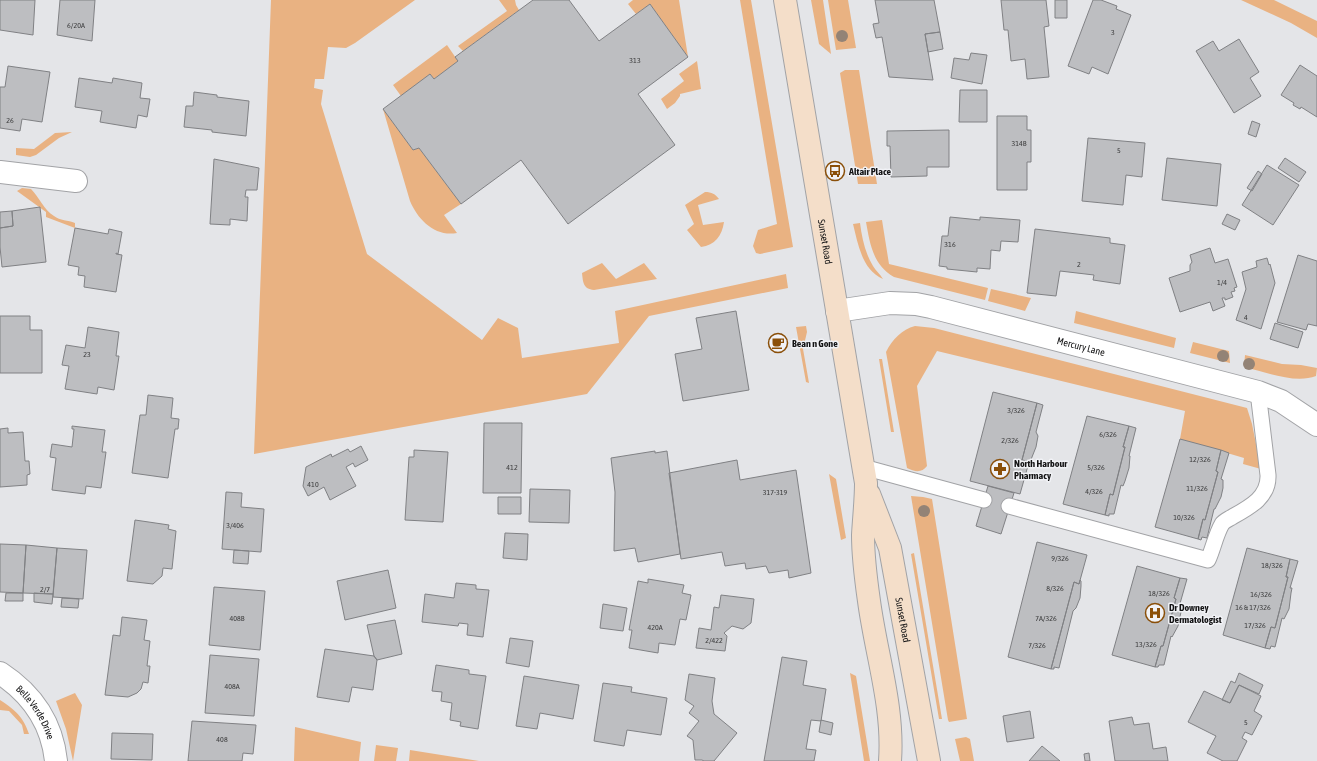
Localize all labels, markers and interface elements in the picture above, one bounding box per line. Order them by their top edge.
house number: 6/20A [67,21,85,30]
house number: 3 [1111,28,1115,37]
house number: 313 [629,56,641,65]
house number: 26 [6,116,14,125]
house number: 314B [1011,139,1027,148]
house number: 5 [1117,146,1121,155]
bus stop icon: Altair Place [824,160,846,182]
place label: Altair Place [848,166,892,177]
street label: Sunset Road [816,218,835,265]
house number: 316 [944,240,956,249]
house number: 2 [1077,260,1081,269]
house number: 1/4 [1217,278,1227,287]
house number: 4 [1244,313,1248,322]
cafe icon: Bean n Gone [767,332,789,354]
street label: Mercury Lane [1056,335,1107,358]
place label: Bean n Gone [792,338,838,349]
house number: 23 [83,350,91,359]
house number: 3/326 [1007,406,1025,415]
house number: 6/326 [1099,430,1117,439]
house number: 2/326 [1001,436,1019,445]
house number: 12/326 [1189,455,1211,464]
pharmacy icon: North Harbour Pharmacy [989,458,1011,480]
place label: North Harbour Pharmacy [1014,458,1068,481]
house number: 412 [506,463,518,472]
house number: 5/326 [1087,463,1105,472]
house number: 410 [307,480,319,489]
house number: 11/326 [1186,484,1208,493]
house number: 4/326 [1085,487,1103,496]
house number: 317-319 [763,488,788,497]
house number: 10/326 [1173,513,1195,522]
house number: 3/406 [226,521,244,530]
house number: 9/326 [1051,554,1069,563]
house number: 18/326 [1261,561,1283,570]
house number: 8/326 [1046,584,1064,593]
house number: 2/7 [40,585,50,594]
house number: 18/326 [1148,589,1170,598]
house number: 16/326 [1250,590,1272,599]
street label: Sunset Road [894,597,913,643]
hospital icon: Dr Downey Dermatologist [1144,602,1166,624]
place label: Dr Downey Dermatologist [1169,602,1222,625]
house number: 16 & 17/326 [1235,603,1271,612]
house number: 408B [229,614,245,623]
house number: 7A/326 [1035,614,1057,623]
house number: 17/326 [1244,621,1266,630]
house number: 420A [647,623,663,632]
house number: 2/422 [705,636,723,645]
house number: 13/326 [1135,640,1157,649]
house number: 7/326 [1028,641,1046,650]
house number: 408A [224,682,240,691]
street label: Belle Verde Drive [14,683,57,741]
house number: 5 [1244,718,1248,727]
house number: 408 [216,735,228,744]

